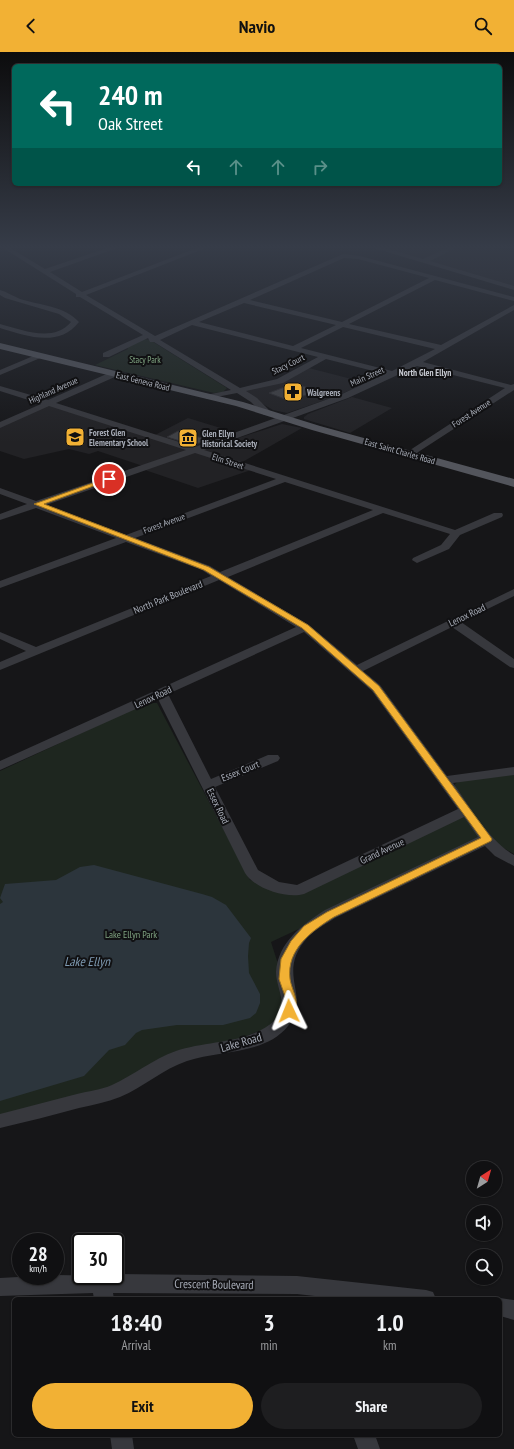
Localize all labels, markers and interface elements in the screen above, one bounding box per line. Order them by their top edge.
icon: back [20,15,42,37]
text: Navio [239,15,275,38]
icon: search [472,15,494,37]
text: 240 m [98,76,162,113]
icon: left [32,80,84,132]
text: Oak Street [98,112,163,135]
icon: left [183,156,205,178]
icon: ahead [225,156,247,178]
icon: ahead [267,156,289,178]
icon: right [309,156,331,178]
street label: Stacy Court [270,351,307,377]
park label: Stacy Park [129,354,161,365]
street label: Main Street [348,363,386,388]
district label: North Glen Ellyn [399,367,451,378]
street label: East Geneva Road [115,369,171,393]
street label: Highland Avenue [27,374,80,406]
pharmacy icon: Walgreens [282,381,304,403]
place label: Walgreens [306,387,341,398]
street label: Forest Avenue [450,396,493,430]
school or university icon: Forest Glen Elementary School [64,426,86,448]
place label: Forest Glen Elementary School [89,427,149,448]
museum icon: Glen Ellyn Historical Society [177,427,199,449]
place label: Glen Ellyn Historical Society [202,428,258,449]
street label: East Saint Charles Road [363,436,437,466]
street label: Elm Street [211,451,246,471]
pin [92,462,126,496]
icon: arrive [98,468,120,490]
street label: Forest Avenue [142,510,187,536]
street label: North Park Boulevard [132,577,204,617]
street label: Lenox Road [446,601,488,629]
street label: Lenox Road [132,683,174,711]
street label: Essex Court [219,757,261,784]
street label: Essex Road [204,786,232,826]
street label: Grand Avenue [358,835,406,867]
park label: Lake Ellyn Park [105,928,157,941]
water label: Lake Ellyn [64,953,111,970]
position arrow [268,990,310,1032]
street label: Lake Road [219,1029,263,1055]
north arrow [466,1161,502,1197]
map controls [466,1161,502,1285]
button: sound [466,1205,502,1241]
speed limit sign: 30 [72,1233,124,1285]
text: 28 [28,1241,48,1267]
button: search [466,1249,502,1285]
text: km/h [29,1262,47,1275]
street label: Crescent Boulevard [174,1276,254,1292]
text: 18:40 [110,1307,162,1338]
text: 3 [263,1307,275,1338]
text: 1.0 [376,1307,404,1338]
text: Arrival [122,1337,151,1354]
text: min [260,1337,277,1354]
text: km [383,1337,396,1354]
button: Exit [32,1383,253,1429]
button: Share [261,1383,482,1429]

